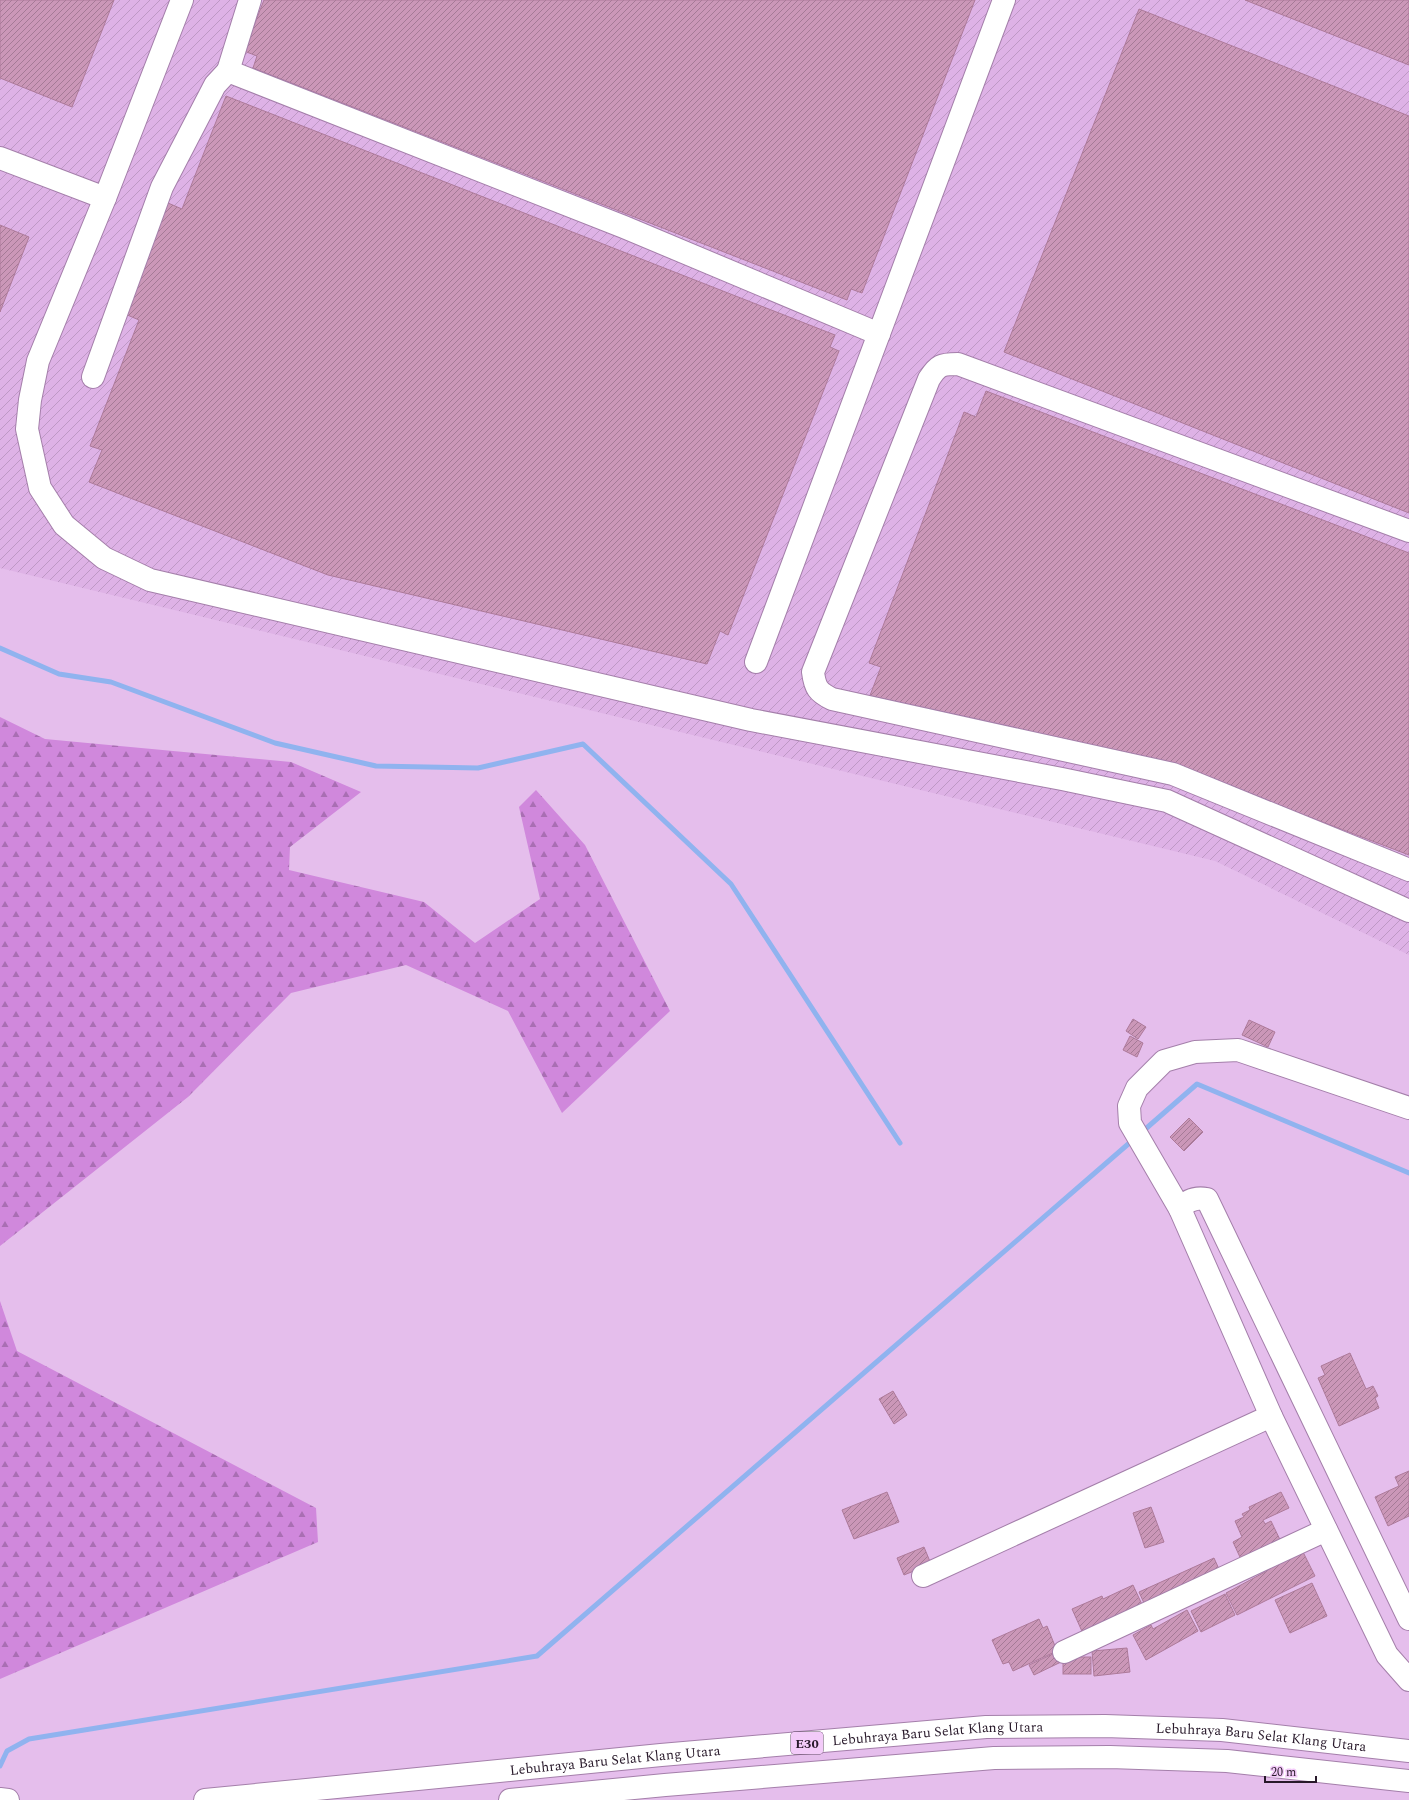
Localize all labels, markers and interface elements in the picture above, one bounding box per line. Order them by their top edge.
street label: Lebuhraya Baru Selat Klang Utara [831,1717,1044,1751]
street label: Lebuhraya Baru Selat Klang Utara [1155,1718,1368,1757]
road number: E30 [791,1732,823,1754]
street label: Lebuhraya Baru Selat Klang Utara [509,1740,721,1781]
scale bar [1265,1758,1316,1784]
text: 20 m [1271,1763,1296,1782]

